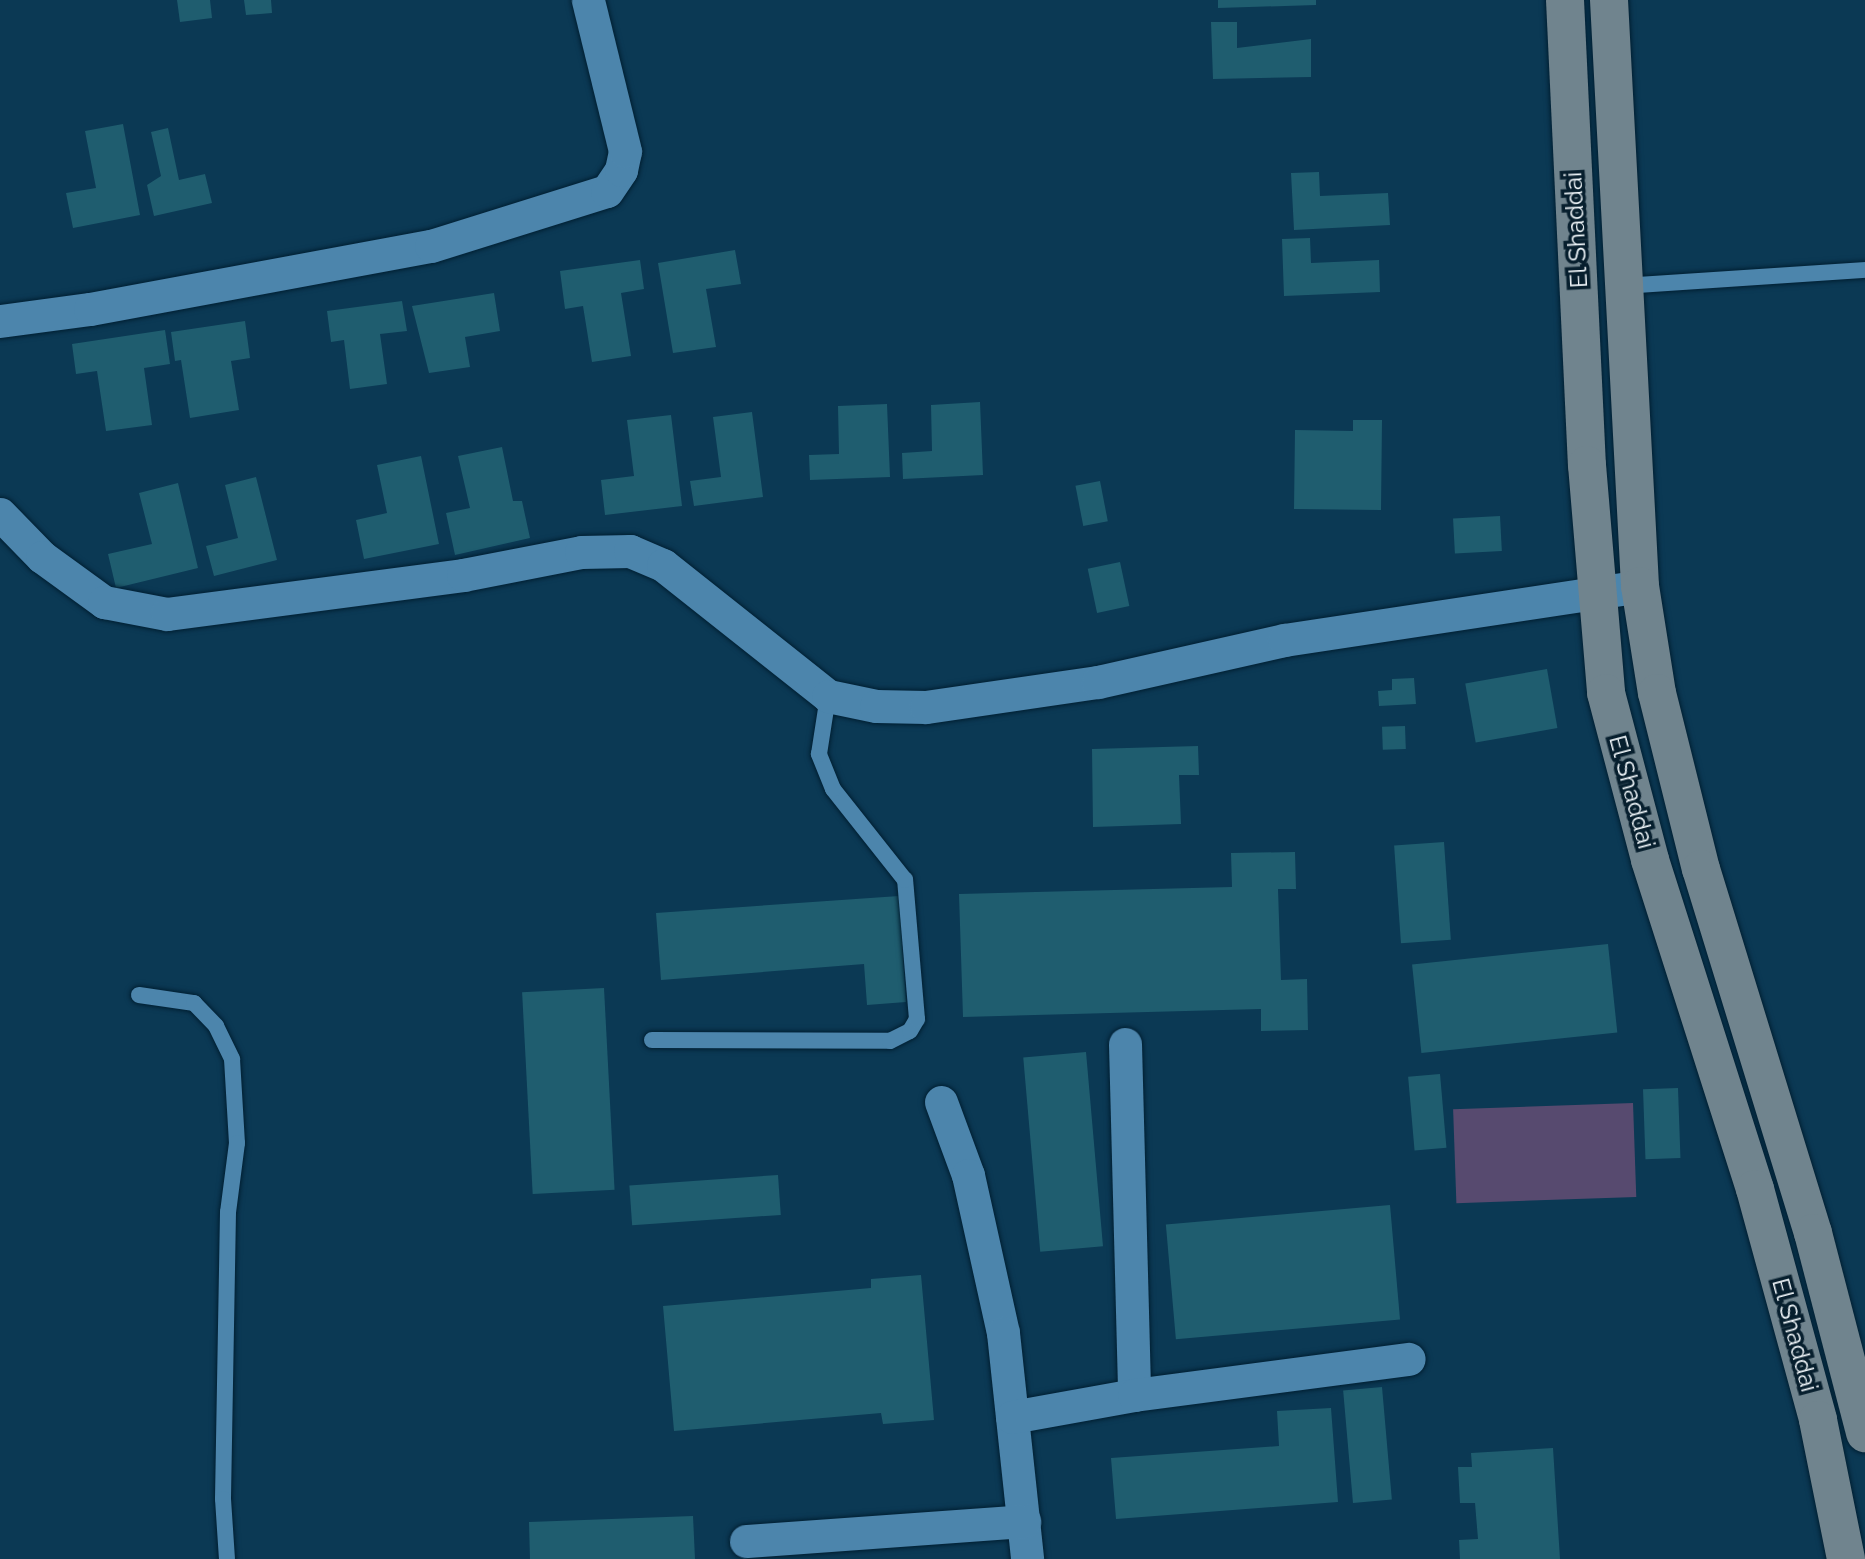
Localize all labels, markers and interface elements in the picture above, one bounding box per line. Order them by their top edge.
street label: El Shaddai [1559,171,1593,289]
street label: El Shaddai [1603,732,1661,852]
street label: El Shaddai [1766,1275,1824,1395]

